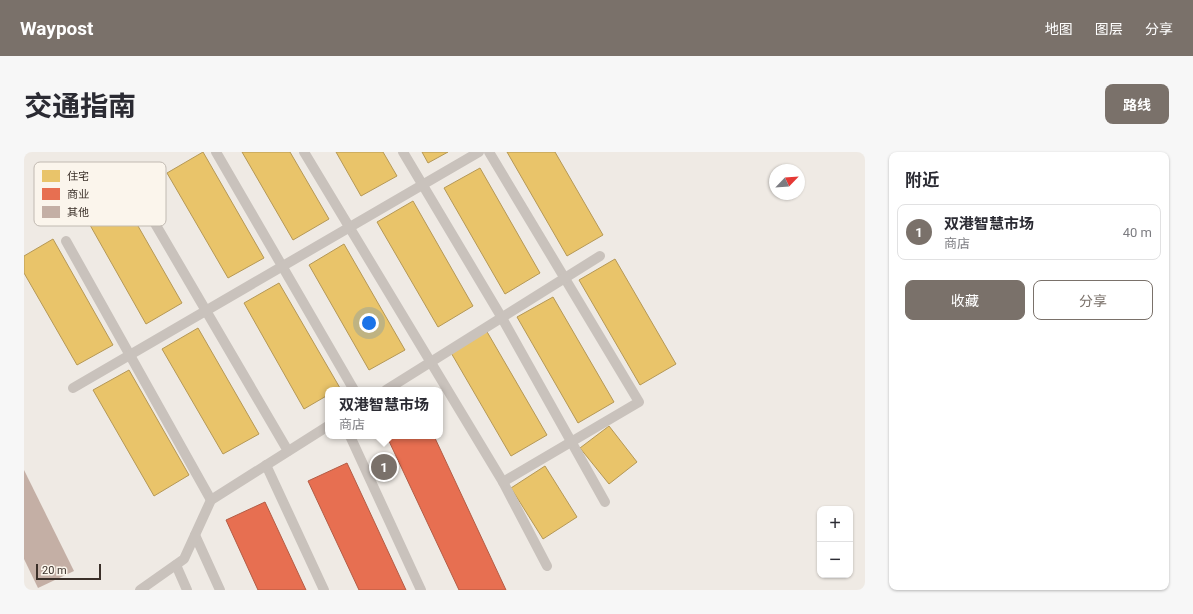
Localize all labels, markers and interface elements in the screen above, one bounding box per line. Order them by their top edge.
text: Waypost [20,17,94,40]
text: 地图 [1045,21,1073,37]
text: 图层 [1095,21,1123,37]
text: 分享 [1145,21,1173,37]
button: 路线 [1105,84,1169,124]
text: 交通指南 [24,90,136,123]
legend [34,162,166,226]
north arrow [769,164,805,200]
text: 住宅 [67,170,89,183]
text: 附近 [905,170,939,190]
text: 商业 [67,188,89,201]
text: 其他 [67,206,89,219]
text: 双港智慧市场 [944,215,1034,233]
text: 1 [915,225,923,240]
text: 40 m [1123,225,1152,240]
text: 商店 [944,236,970,251]
button: 收藏 [905,280,1025,320]
button: 分享 [1033,280,1153,320]
your location [359,313,379,333]
popup [325,387,443,439]
text: 双港智慧市场 [339,396,429,414]
text: 商店 [339,417,365,432]
pin: 1 [371,452,397,482]
map controls [817,506,853,578]
button: + [817,506,853,542]
button: − [817,542,853,578]
scale bar [36,562,101,581]
text: 20 m [42,564,67,577]

